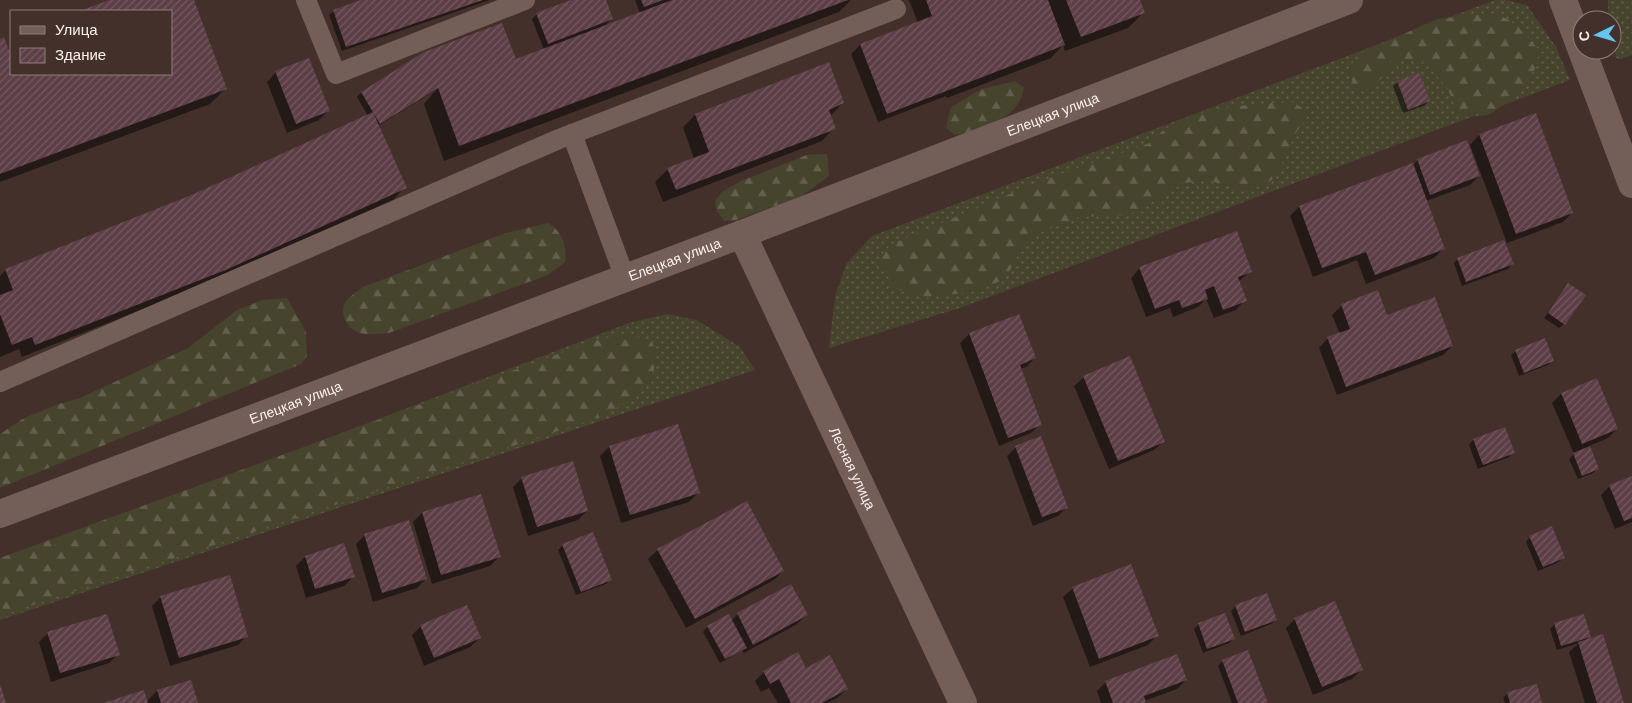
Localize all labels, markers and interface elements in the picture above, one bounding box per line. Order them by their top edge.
legend [10,10,172,75]
north arrow [1572,10,1622,60]
text: Улица [55,21,98,38]
text: С [1576,30,1592,42]
text: Здание [55,46,106,63]
street label: Елецкая улица [1004,89,1101,139]
street label: Елецкая улица [626,235,723,284]
street label: Елецкая улица [247,378,344,427]
street label: Лесная улица [826,424,879,512]

